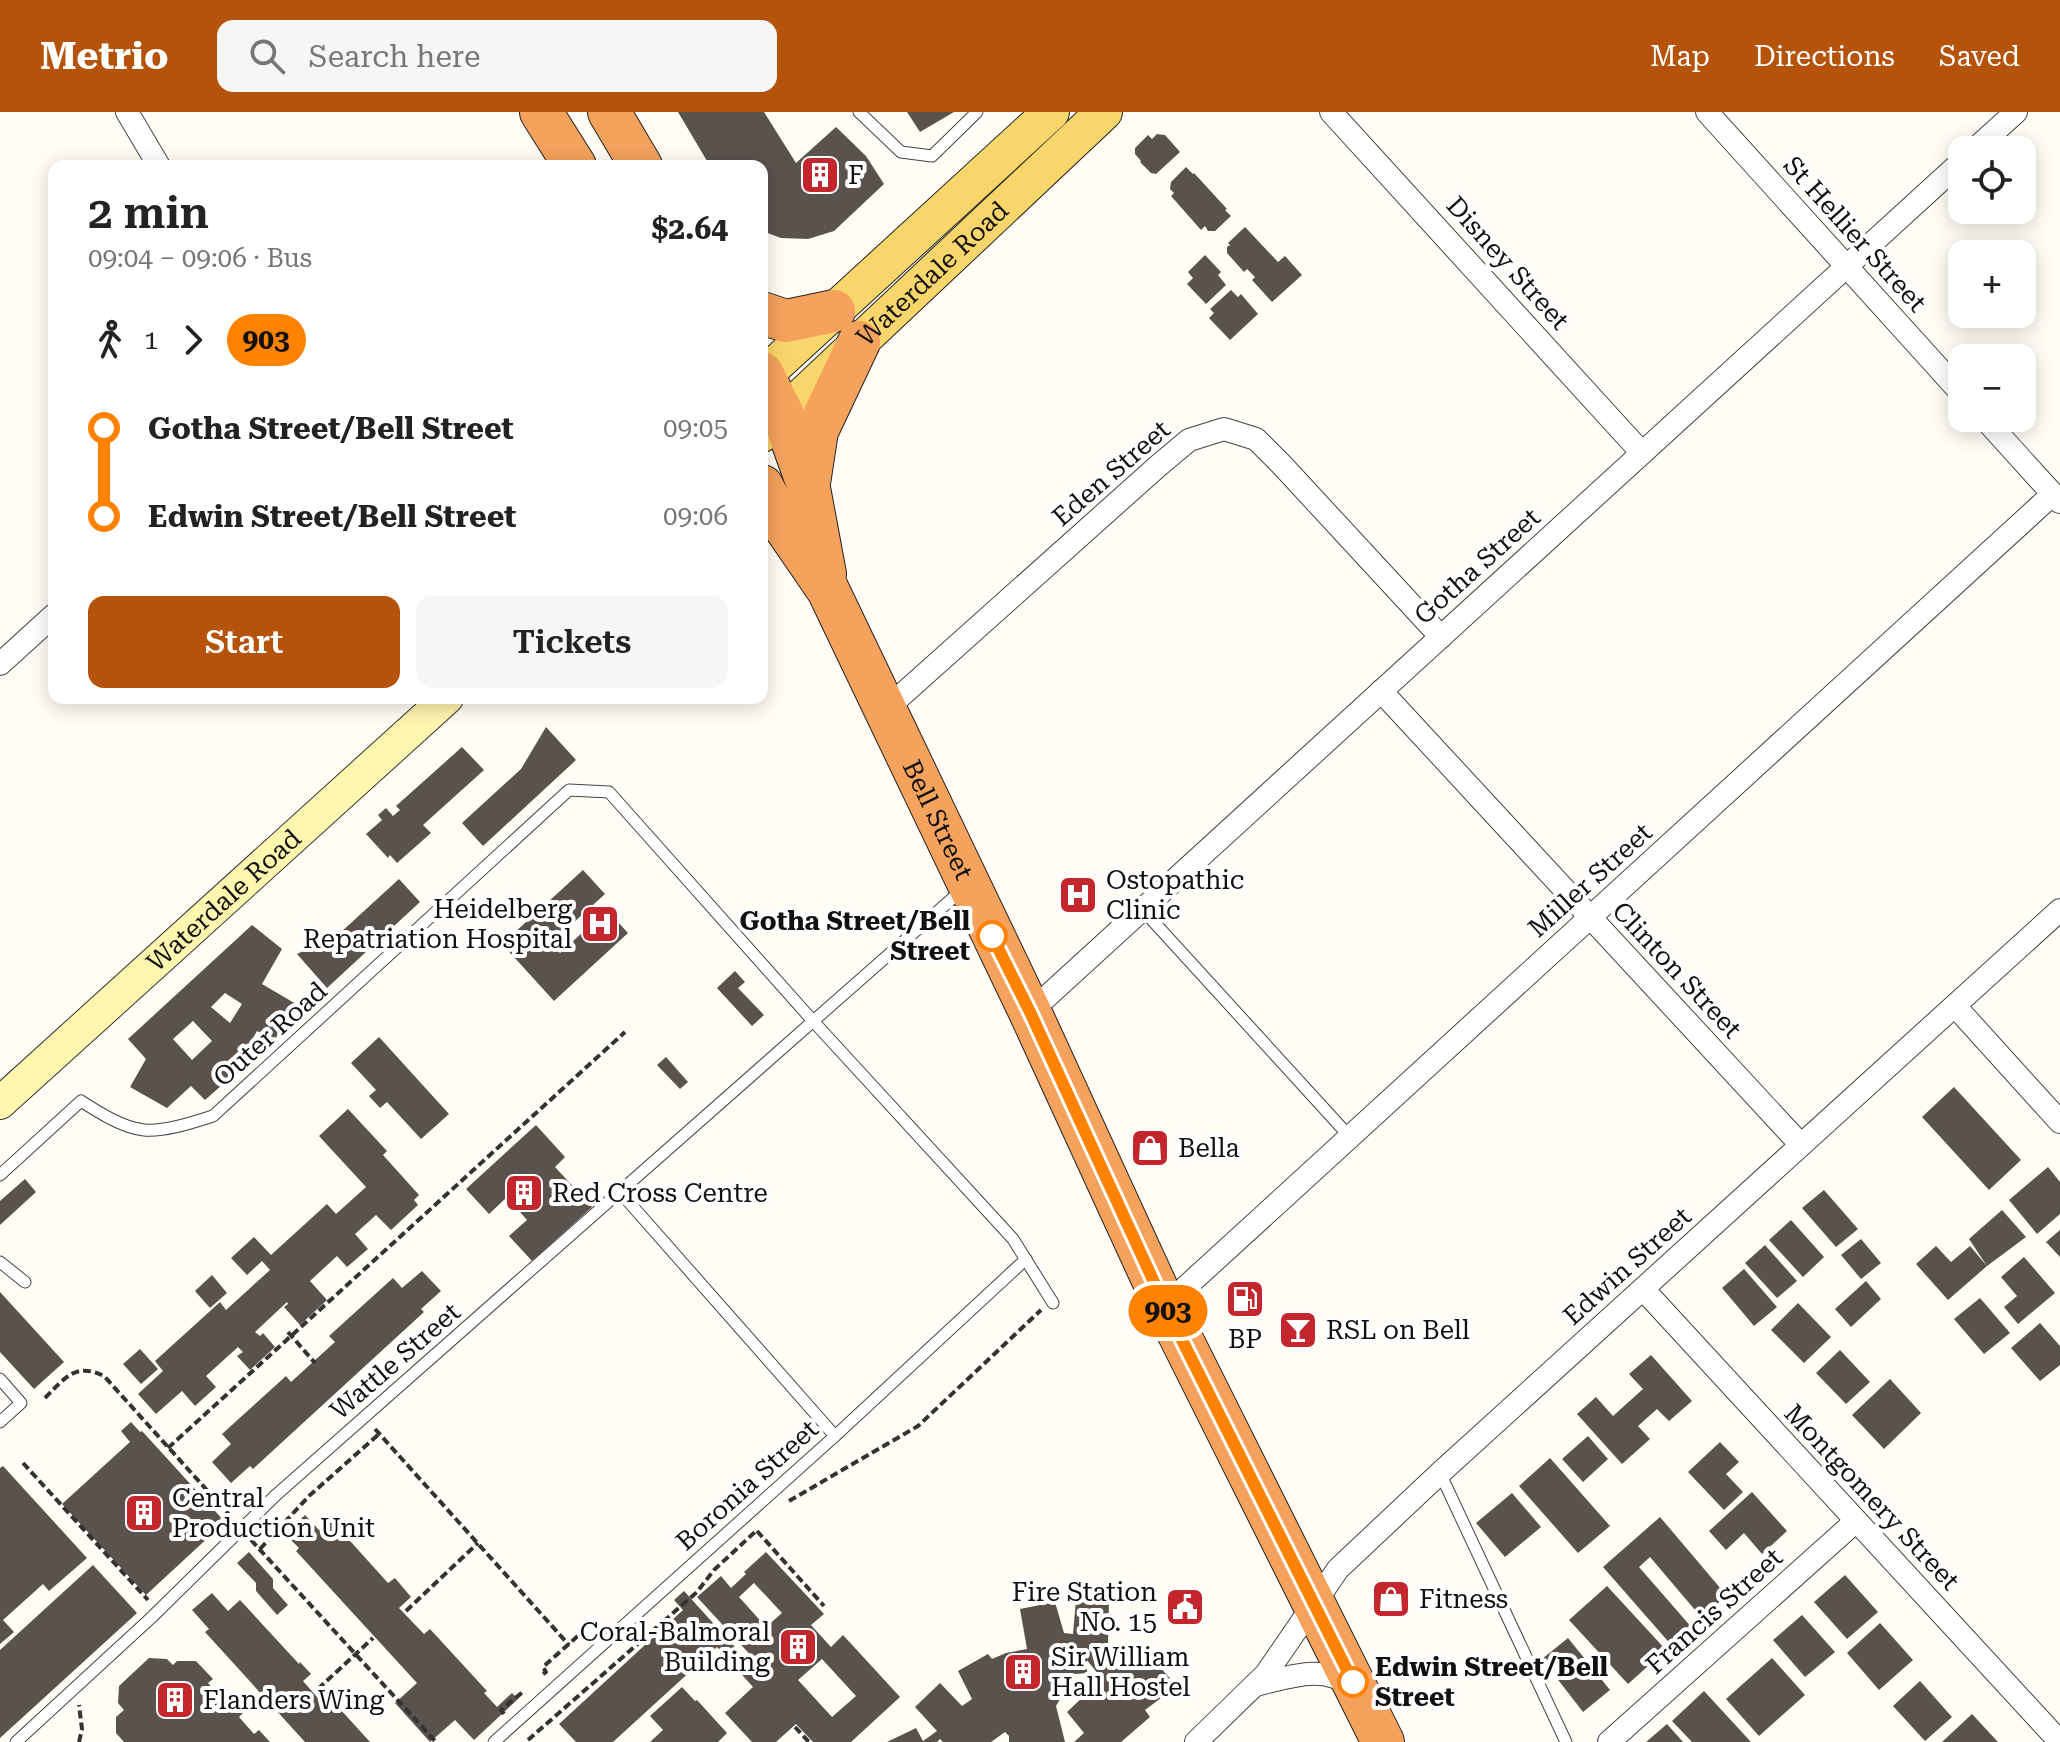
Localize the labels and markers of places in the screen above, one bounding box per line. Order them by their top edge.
building icon: F [799,154,841,196]
place label: F [848,160,864,190]
place label: Ostopathic Clinic [1106,865,1244,925]
hospital icon: Ostopathic Clinic [1057,874,1099,916]
place label: Heidelberg Repatriation Hospital [303,894,572,954]
hospital icon: Heidelberg Repatriation Hospital [579,903,621,945]
place label: Gotha Street/Bell Street [739,906,970,966]
marker: Gotha Street/Bell Street [977,921,1007,951]
shop icon: Bella [1129,1127,1171,1169]
place label: Bella [1178,1133,1240,1163]
building icon: Red Cross Centre [503,1172,545,1214]
place label: Red Cross Centre [552,1178,768,1208]
fuel station icon: BP [1224,1278,1266,1320]
bar icon: RSL on Bell [1277,1309,1319,1351]
place label: RSL on Bell [1326,1315,1470,1345]
place label: BP [1228,1324,1262,1354]
place label: Central Production Unit [172,1483,375,1543]
building icon: Central Production Unit [123,1492,165,1534]
place label: Fire Station No. 15 [1012,1577,1157,1637]
shop icon: Fitness [1370,1578,1412,1620]
place label: Fitness [1419,1584,1508,1614]
public building icon: Fire Station No. 15 [1164,1586,1206,1628]
place label: Coral-Balmoral Building [580,1617,770,1677]
building icon: Coral-Balmoral Building [777,1626,819,1668]
place label: Sir William Hall Hostel [1051,1642,1190,1702]
building icon: Sir William Hall Hostel [1002,1651,1044,1693]
place label: Edwin Street/Bell Street [1375,1652,1608,1712]
marker: Edwin Street/Bell Street [1338,1667,1368,1697]
building icon: Flanders Wing [154,1679,196,1721]
place label: Flanders Wing [203,1685,384,1715]

